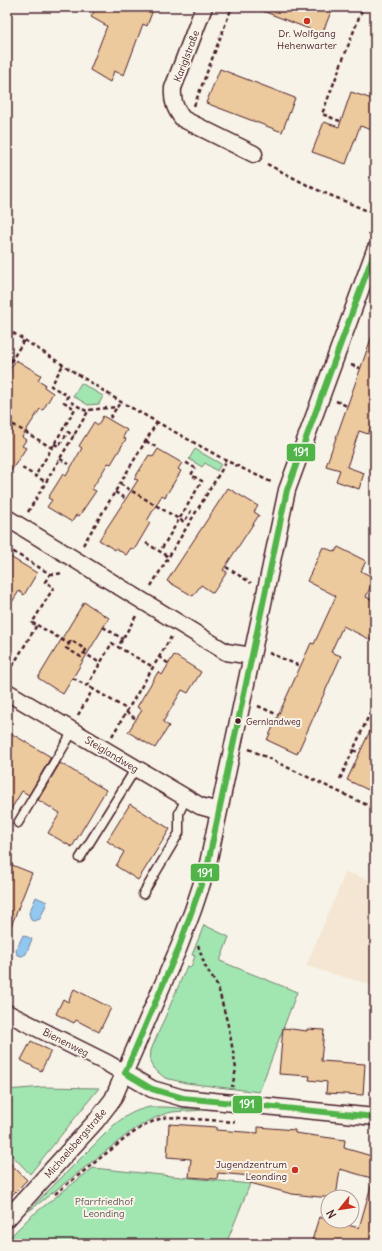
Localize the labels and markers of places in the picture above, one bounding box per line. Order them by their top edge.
marker: Dr. Wolfgang Hehenwarter [302,16,312,26]
place label: Dr. Wolfgang Hehenwarter [277,27,337,52]
marker: Gernlandweg [233,716,243,726]
place label: Gernlandweg [246,716,301,727]
place label: Jugendzentrum Leonding [216,1158,287,1183]
marker: Jugendzentrum Leonding [290,1165,300,1175]

